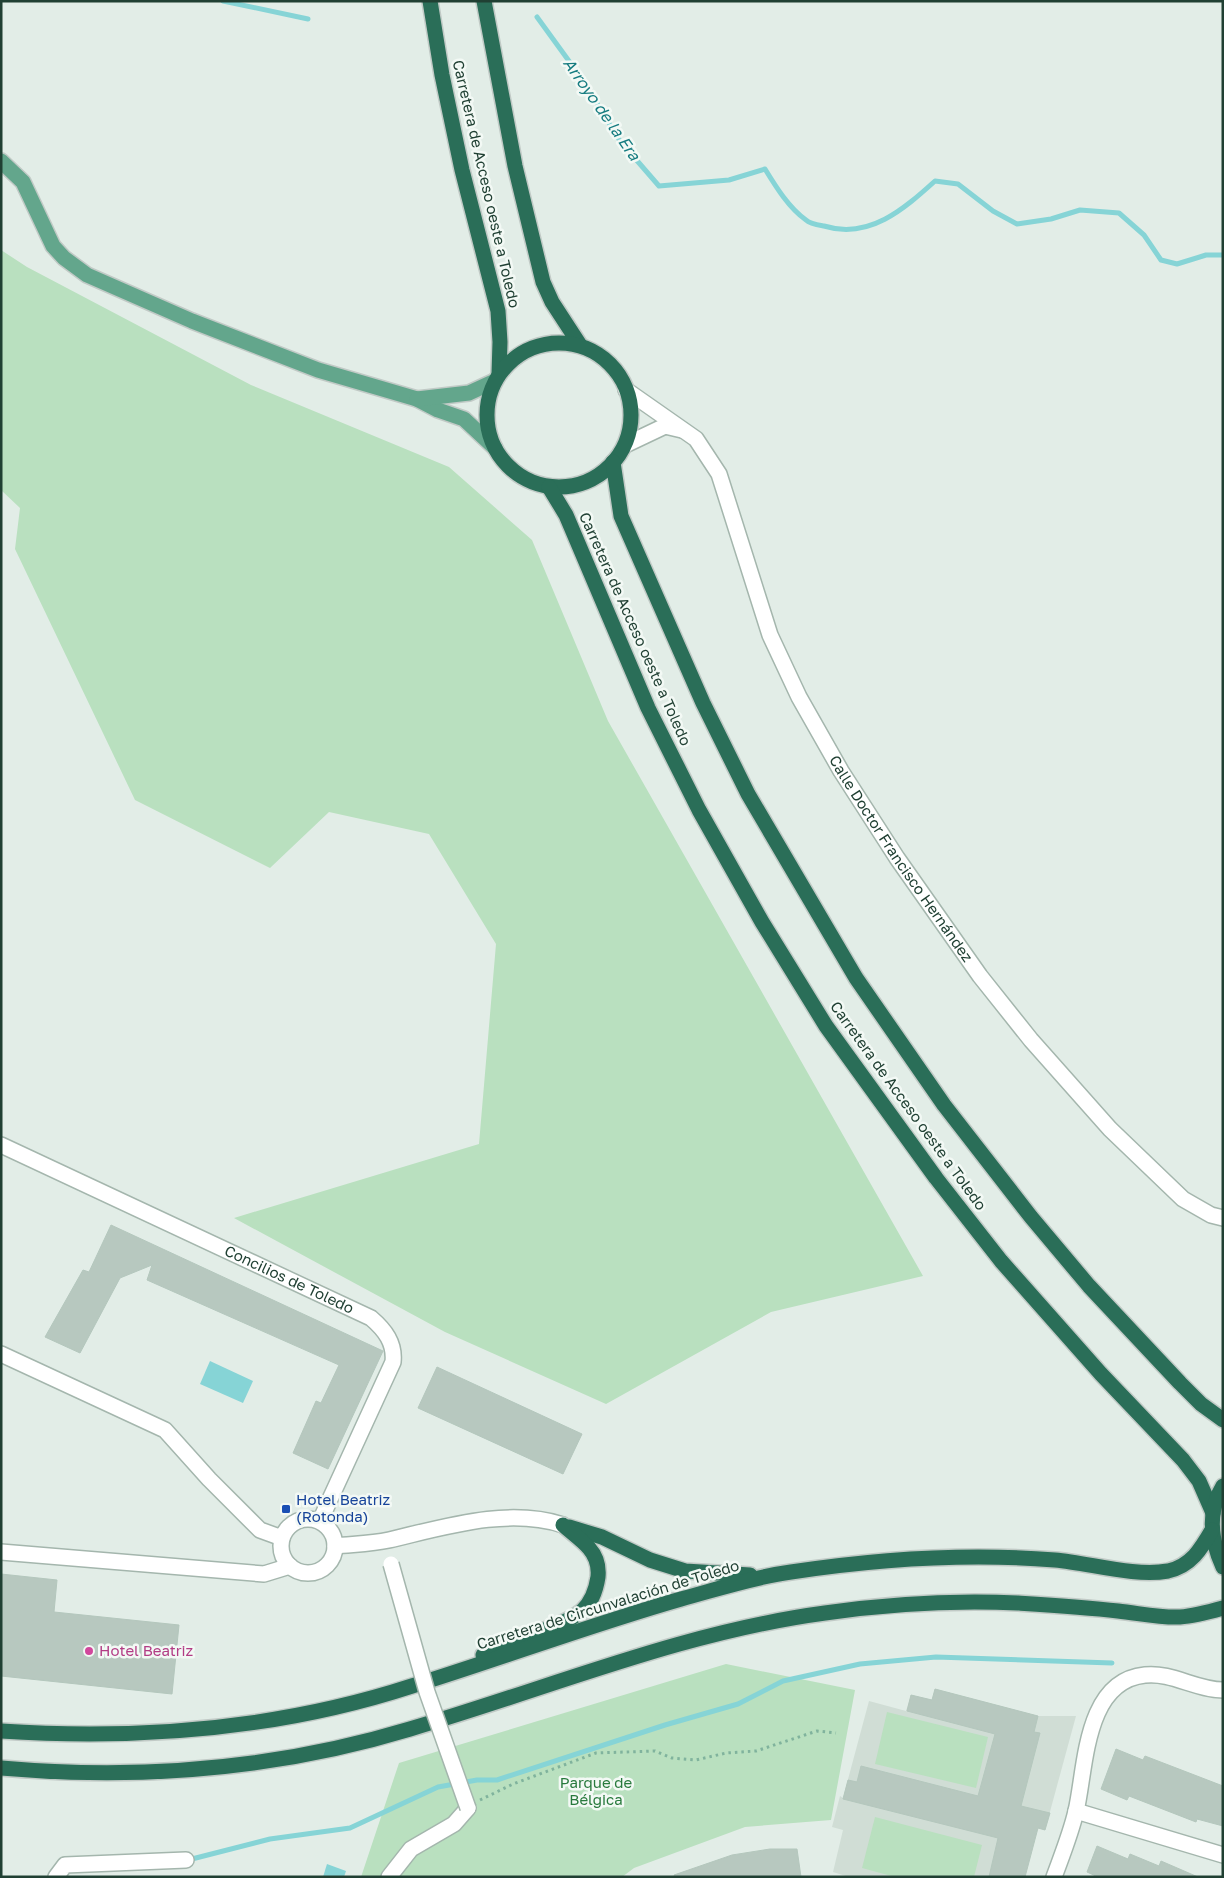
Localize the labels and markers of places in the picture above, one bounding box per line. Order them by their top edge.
place label: Hotel Beatriz (Rotonda) [296,1490,391,1525]
marker: Hotel Beatriz (Rotonda) [280,1503,292,1515]
place label: Hotel Beatriz [99,1641,194,1659]
marker: Hotel Beatriz [83,1645,95,1657]

